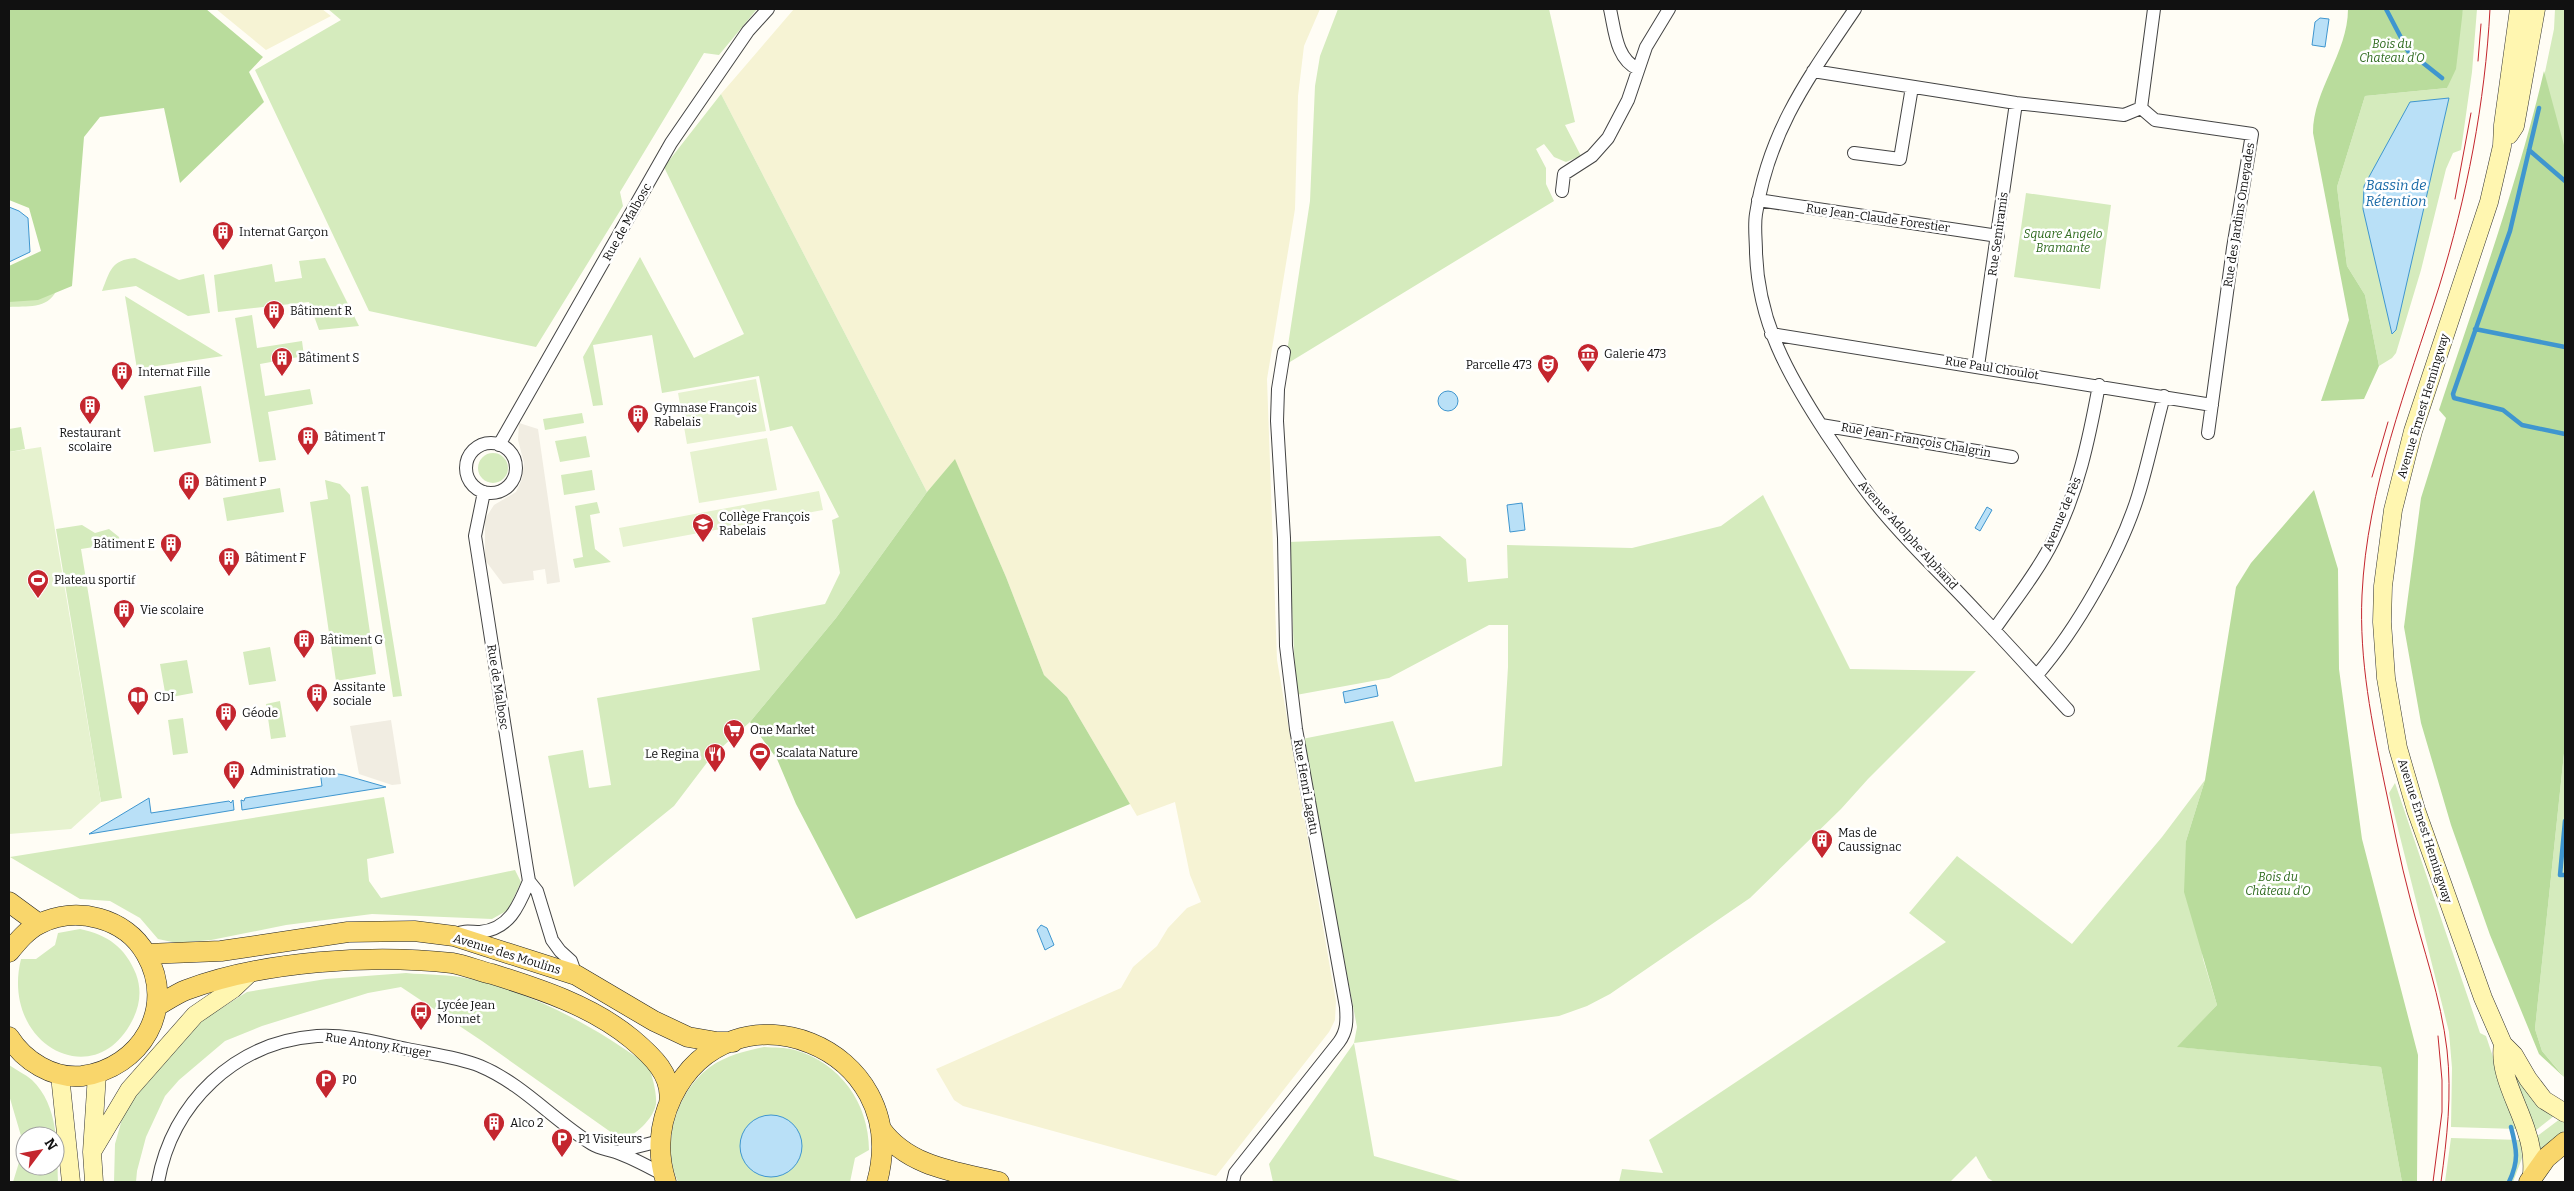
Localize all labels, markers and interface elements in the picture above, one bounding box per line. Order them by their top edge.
park label: Bois du Chateau d'O [2359,37,2425,65]
street label: Rue des Jardins Omeyades [2221,141,2257,288]
water label: Bassin de Rétention [2365,177,2427,210]
street label: Rue de Malbosc [600,181,654,263]
street label: Rue Semiramis [1985,191,2011,277]
street label: Rue Jean-Claude Forestier [1805,201,1952,235]
building icon: Internat Garçon [211,220,235,251]
place label: Internat Garçon [239,225,329,239]
park label: Square Angelo Bramante [2024,227,2103,255]
building icon: Bâtiment R [262,299,286,330]
place label: Bâtiment R [290,304,352,318]
street label: Avenue Ernest Hemingway [2394,331,2452,480]
museum icon: Galerie 473 [1576,342,1600,373]
building icon: Bâtiment S [270,346,294,377]
place label: Galerie 473 [1604,347,1667,361]
place label: Bâtiment S [298,351,360,365]
theatre icon: Parcelle 473 [1536,353,1560,384]
street label: Rue Paul Choulot [1944,354,2041,382]
place label: Parcelle 473 [1466,358,1532,372]
building icon: Internat Fille [110,360,134,391]
place label: Internat Fille [138,365,210,379]
building icon: Restaurant scolaire [78,394,102,425]
place label: Gymnase François Rabelais [654,401,757,429]
building icon: Gymnase François Rabelais [626,403,650,434]
street label: Rue Jean-François Chalgrin [1840,420,1992,460]
building icon: Bâtiment T [296,425,320,456]
place label: Restaurant scolaire [59,426,121,454]
place label: Bâtiment T [324,430,385,444]
building icon: Bâtiment P [177,470,201,501]
place label: Bâtiment P [205,475,266,489]
street label: Avenue de Fès [2040,475,2084,553]
street label: Avenue Adolphe Alphand [1855,478,1961,592]
place label: Collège François Rabelais [719,510,810,538]
school or university icon: Collège François Rabelais [691,512,715,543]
building icon: Bâtiment E [159,532,183,563]
place label: Bâtiment E [93,537,155,551]
building icon: Bâtiment F [217,546,241,577]
place label: Bâtiment F [245,551,306,565]
sports icon: Plateau sportif [26,568,50,599]
place label: Plateau sportif [54,573,136,587]
building icon: Vie scolaire [112,598,136,629]
place label: Vie scolaire [140,603,204,617]
building icon: Bâtiment G [292,628,316,659]
place label: Bâtiment G [320,633,383,647]
street label: Rue de Malbosc [484,643,512,731]
place label: Assitante sociale [333,680,386,708]
building icon: Assitante sociale [305,682,329,713]
library icon: CDI [126,685,150,716]
place label: CDI [154,690,175,704]
building icon: Géode [214,701,238,732]
place label: Géode [242,706,278,720]
supermarket icon: One Market [722,718,746,749]
place label: One Market [750,723,815,737]
street label: Rue Henri Lagatu [1291,738,1321,836]
sports icon: Scalata Nature [748,741,772,772]
restaurant icon: Le Regina [703,742,727,773]
place label: Scalata Nature [776,746,858,760]
place label: Le Regina [645,747,699,761]
street label: Avenue Ernest Hemingway [2395,757,2455,905]
building icon: Administration [222,759,246,790]
place label: Administration [250,764,336,778]
place label: Mas de Caussignac [1838,826,1901,854]
building icon: Mas de Caussignac [1810,828,1834,859]
park label: Bois du Château d'O [2245,870,2311,898]
street label: Avenue des Moulins [452,931,563,977]
place label: Lycée Jean Monnet [437,998,496,1026]
bus stop icon: Lycée Jean Monnet [409,1000,433,1031]
street label: Rue Antony Kruger [324,1030,432,1060]
parking icon: P0 [314,1068,338,1099]
place label: P0 [342,1073,357,1087]
building icon: Alco 2 [482,1111,506,1142]
place label: Alco 2 [510,1116,544,1130]
north arrow [15,1126,65,1176]
parking icon: P1 Visiteurs [550,1127,574,1158]
place label: P1 Visiteurs [578,1132,642,1146]
text: N [41,1135,61,1154]

